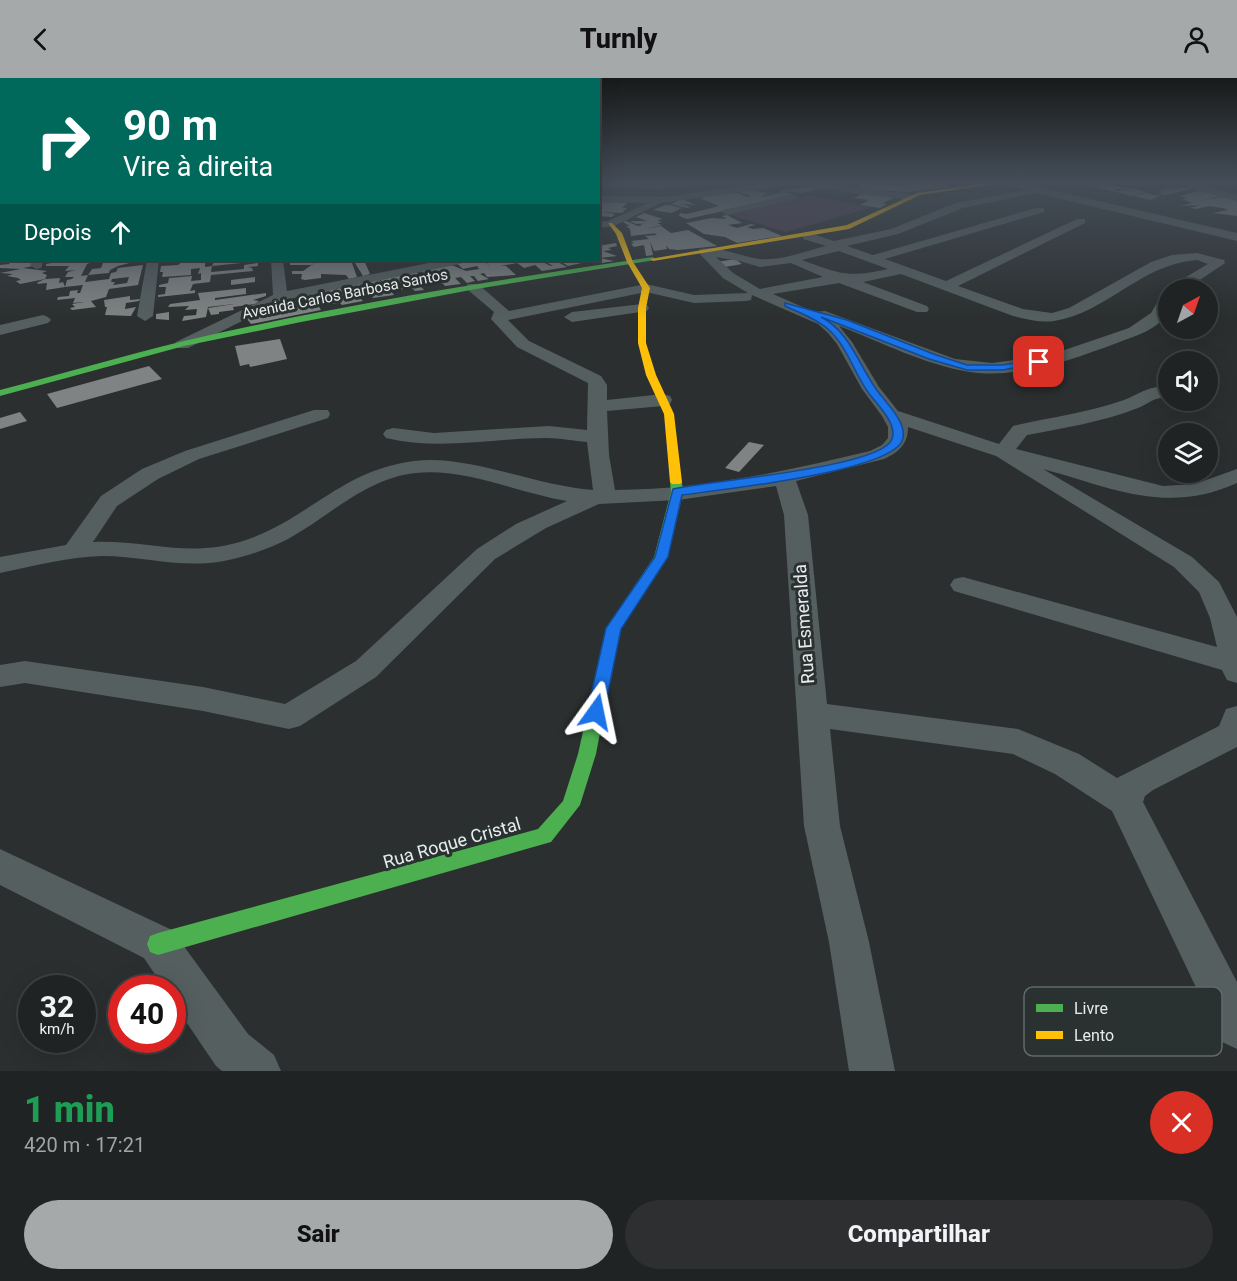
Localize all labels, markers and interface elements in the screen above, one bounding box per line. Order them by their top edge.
icon: back [24,23,57,56]
text: Turnly [580,23,657,55]
icon: person [1180,23,1213,56]
text: 90 m [123,101,218,150]
icon: right [24,102,102,180]
text: Vire à direita [123,151,273,183]
icon: ahead [104,216,137,249]
text: Depois [24,220,92,245]
street label: Avenida Carlos Barbosa Santos [241,265,449,323]
north arrow [1158,279,1218,339]
map controls [1158,279,1218,483]
pin [1013,336,1064,387]
icon: arrive [1022,345,1055,378]
button: sound [1158,351,1218,411]
button: layers [1158,423,1218,483]
street label: Rua Esmeralda [789,563,818,685]
position arrow [564,680,628,744]
street label: Rua Roque Cristal [381,813,523,872]
speed limit sign: 40 [108,975,186,1053]
legend [1024,987,1222,1056]
text: 32 [40,989,74,1024]
text: Livre [1074,999,1108,1018]
text: km/h [39,1020,75,1038]
text: Lento [1074,1026,1114,1045]
text: 1 min [24,1089,115,1131]
button: close [1150,1091,1213,1154]
text: 420 m · 17:21 [24,1133,145,1157]
button: Sair [24,1200,613,1269]
button: Compartilhar [625,1200,1213,1269]

